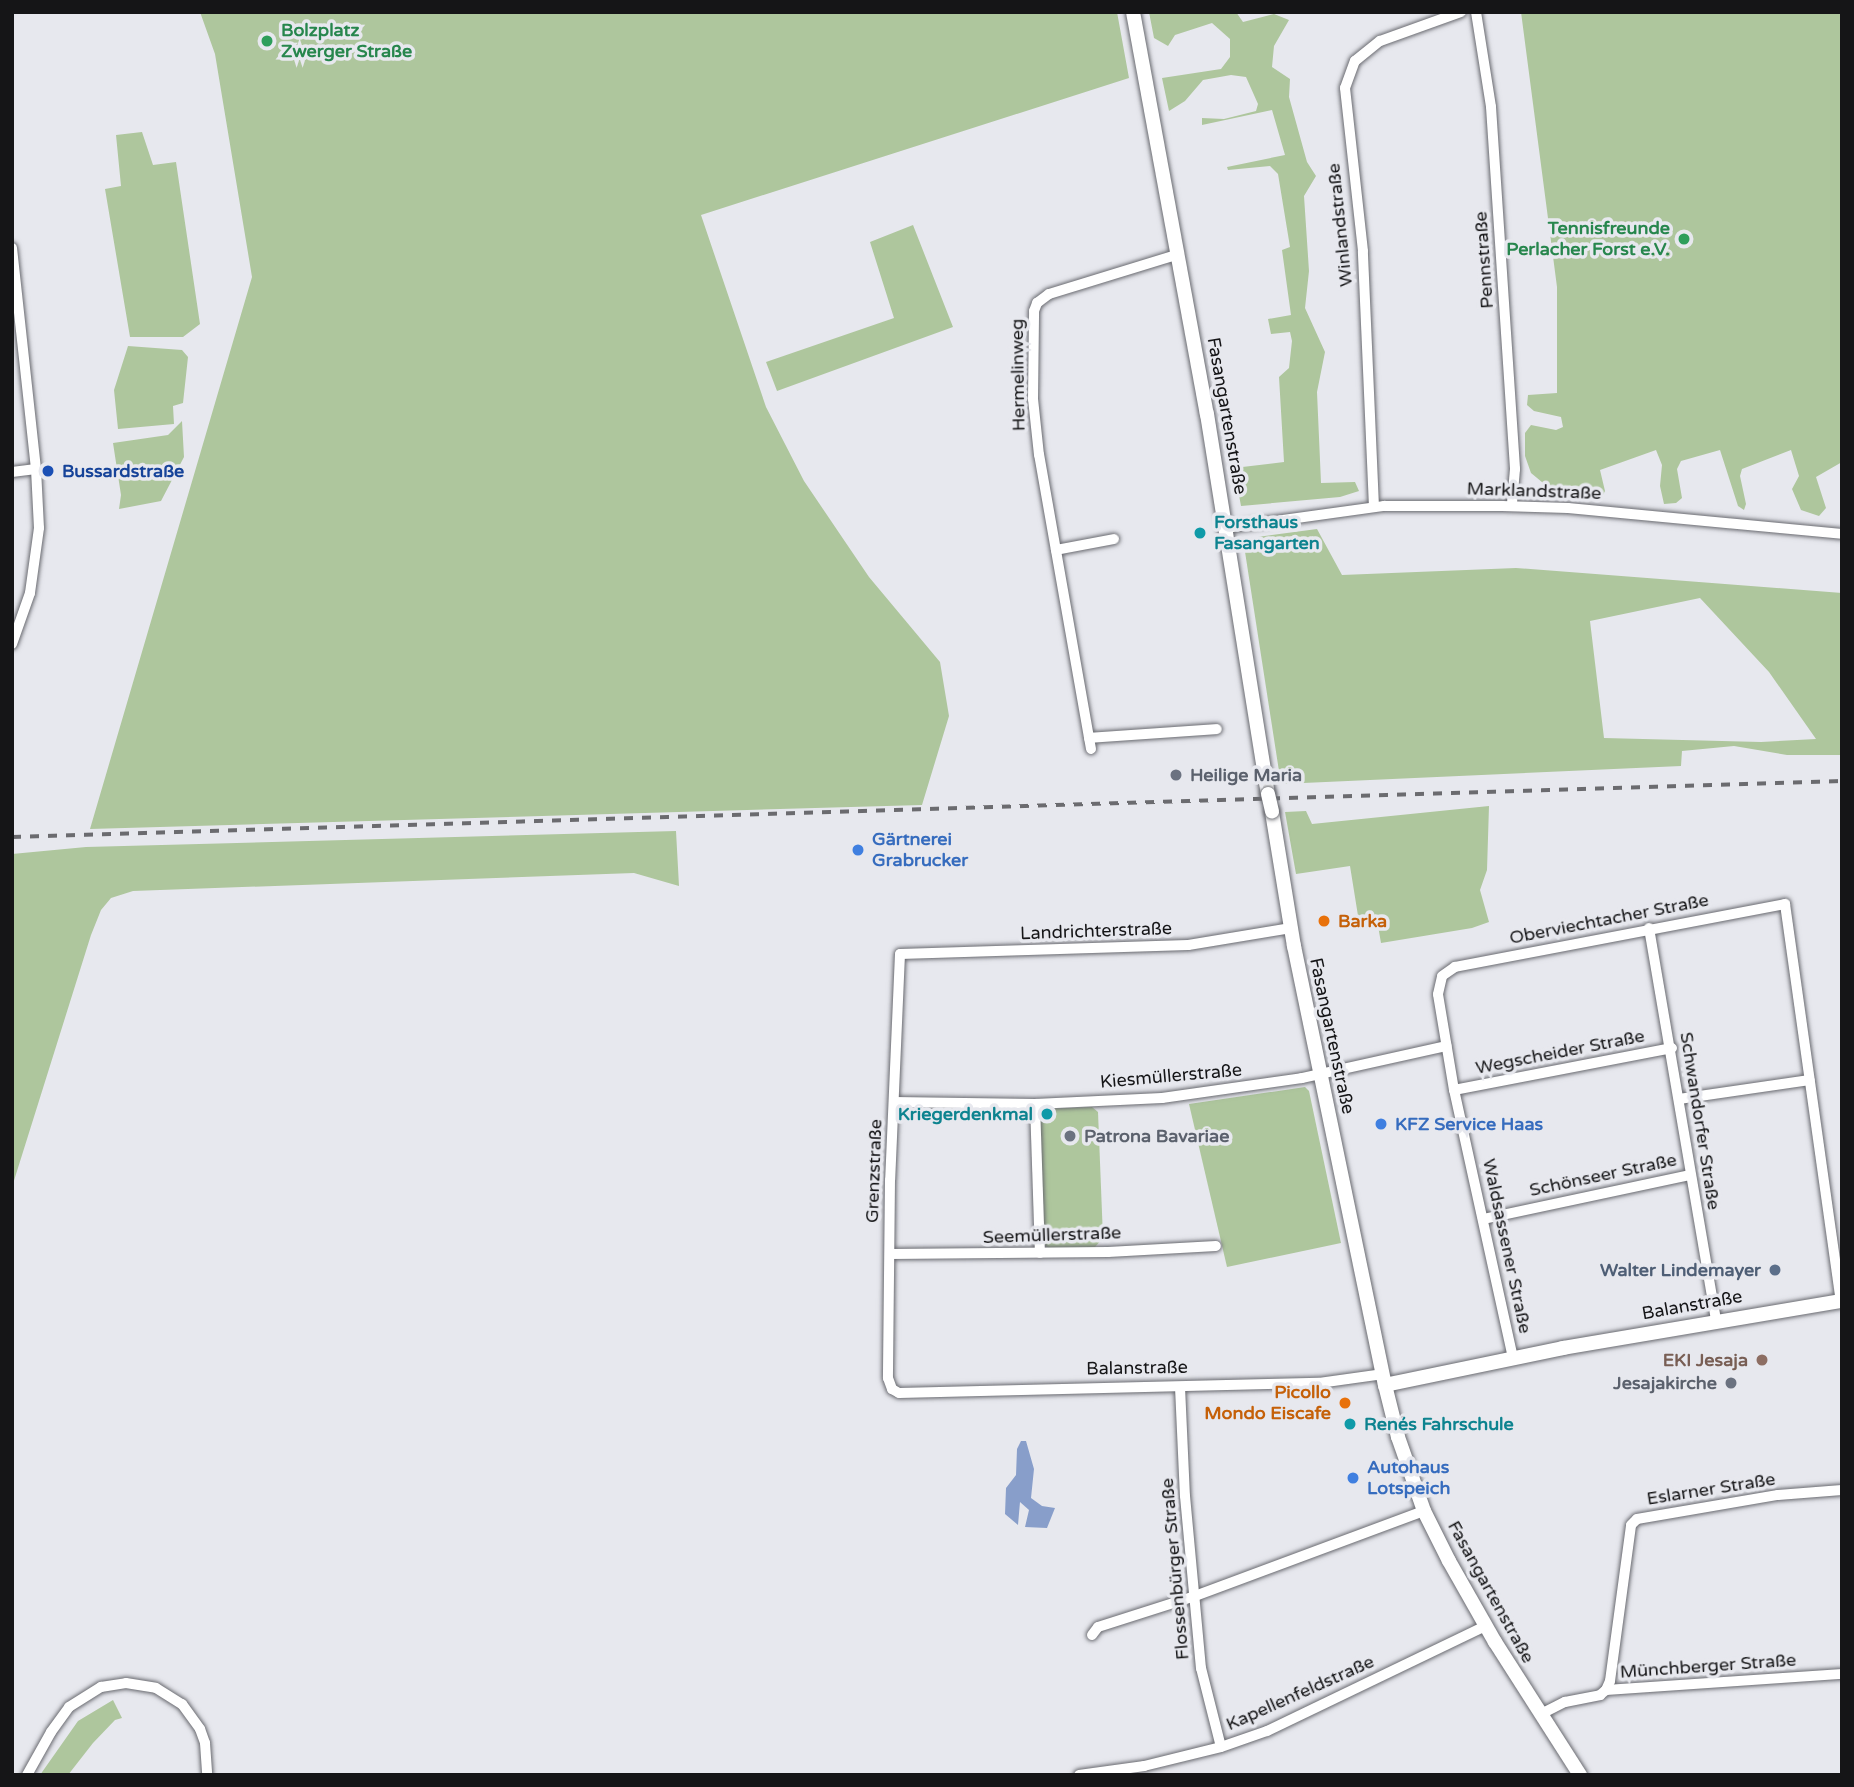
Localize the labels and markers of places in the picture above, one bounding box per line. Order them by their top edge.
place label: Bolzplatz Zwerger Straße [281,20,412,62]
marker: Bolzplatz Zwerger Straße [259,33,275,49]
place label: Tennisfreunde Perlacher Forst e.V. [1506,218,1670,260]
marker: Tennisfreunde Perlacher Forst e.V. [1676,231,1692,247]
place label: Bussardstraße [62,460,184,482]
marker: Bussardstraße [40,463,56,479]
place label: Forsthaus Fasangarten [1214,512,1320,554]
marker: Forsthaus Fasangarten [1192,525,1208,541]
place label: Heilige Maria [1190,764,1302,786]
marker: Heilige Maria [1168,767,1184,783]
place label: Gärtnerei Grabrucker [872,829,968,872]
marker: Gärtnerei Grabrucker [850,842,866,858]
place label: Barka [1338,910,1387,932]
marker: Barka [1316,913,1332,929]
place label: Kriegerdenkmal [898,1103,1033,1125]
marker: Kriegerdenkmal [1039,1106,1055,1122]
place label: KFZ Service Haas [1395,1113,1543,1135]
marker: KFZ Service Haas [1373,1116,1389,1132]
place label: Patrona Bavariae [1084,1125,1229,1147]
marker: Patrona Bavariae [1062,1128,1078,1144]
place label: Walter Lindemayer [1600,1259,1761,1281]
marker: Walter Lindemayer [1767,1262,1783,1278]
place label: EKI Jesaja [1663,1349,1748,1371]
marker: EKI Jesaja [1754,1352,1770,1368]
place label: Jesajakirche [1613,1372,1717,1394]
marker: Jesajakirche [1723,1375,1739,1391]
place label: Picollo Mondo Eiscafe [1204,1382,1331,1424]
marker: Picollo Mondo Eiscafe [1337,1395,1353,1411]
place label: Renés Fahrschule [1364,1413,1514,1435]
marker: Renés Fahrschule [1342,1416,1358,1432]
place label: Autohaus Lotspeich [1367,1457,1450,1500]
marker: Autohaus Lotspeich [1345,1470,1361,1486]

